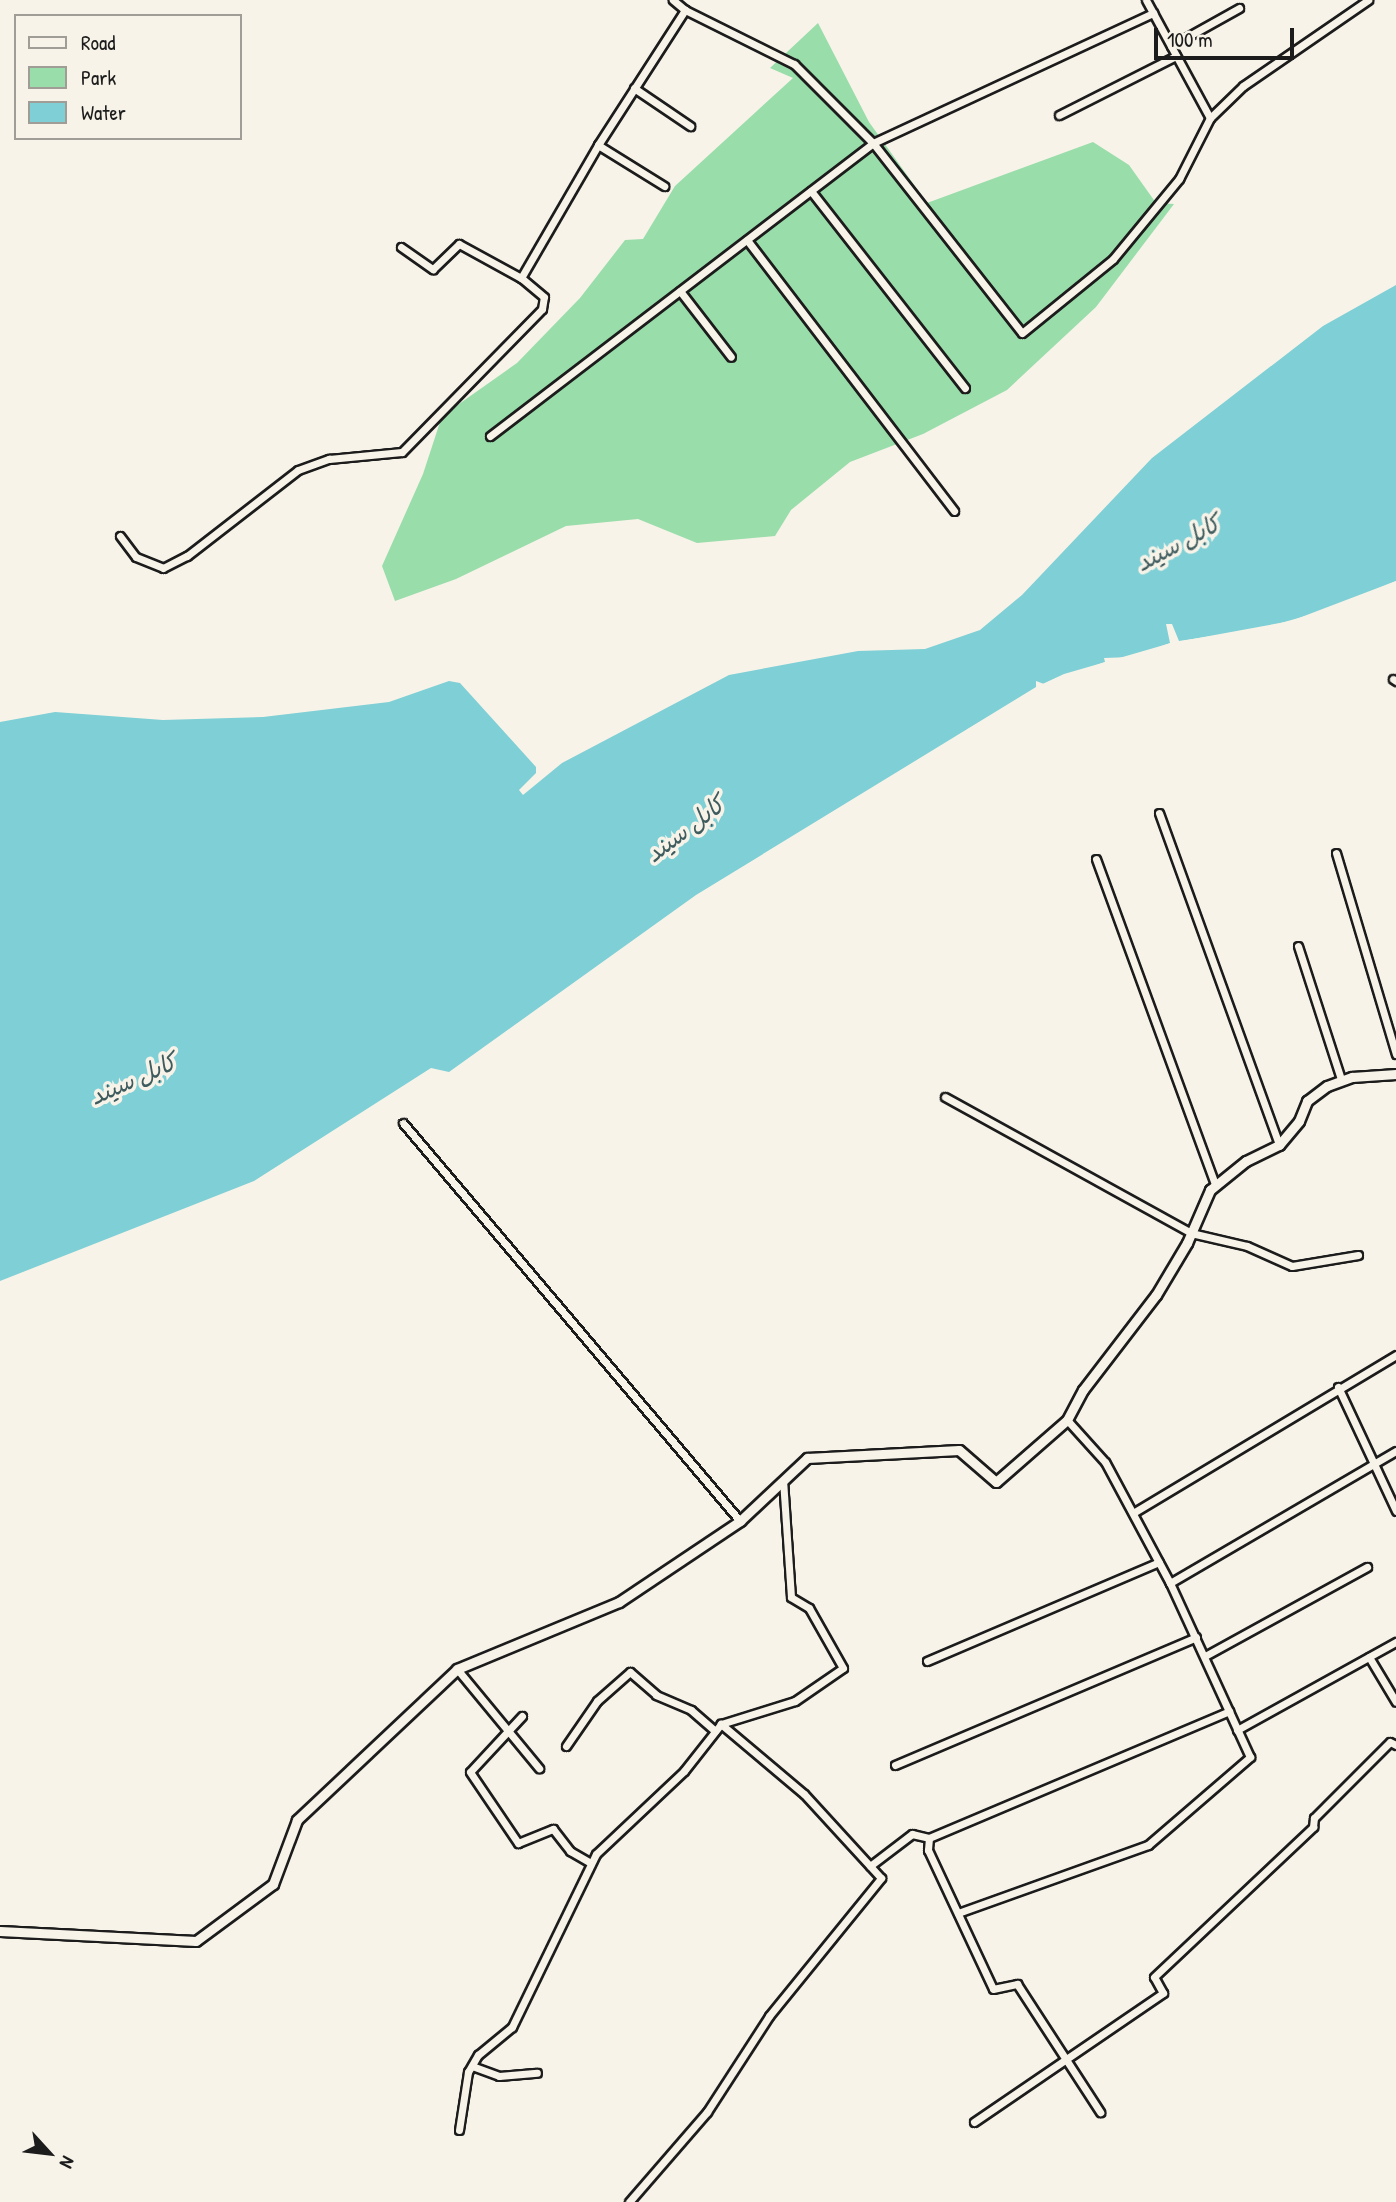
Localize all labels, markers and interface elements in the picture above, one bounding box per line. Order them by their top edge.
legend [14,14,242,140]
scale bar [1158,14,1298,58]
text: 100 m [1167,25,1213,54]
text: Road [81,28,115,57]
text: Park [81,63,116,92]
text: Water [81,98,126,127]
water label: کابل سيند [1131,509,1225,577]
water label: کابل سيند [640,790,730,868]
water label: کابل سيند [85,1047,181,1111]
north arrow [14,2118,84,2188]
text: N [54,2152,82,2173]

